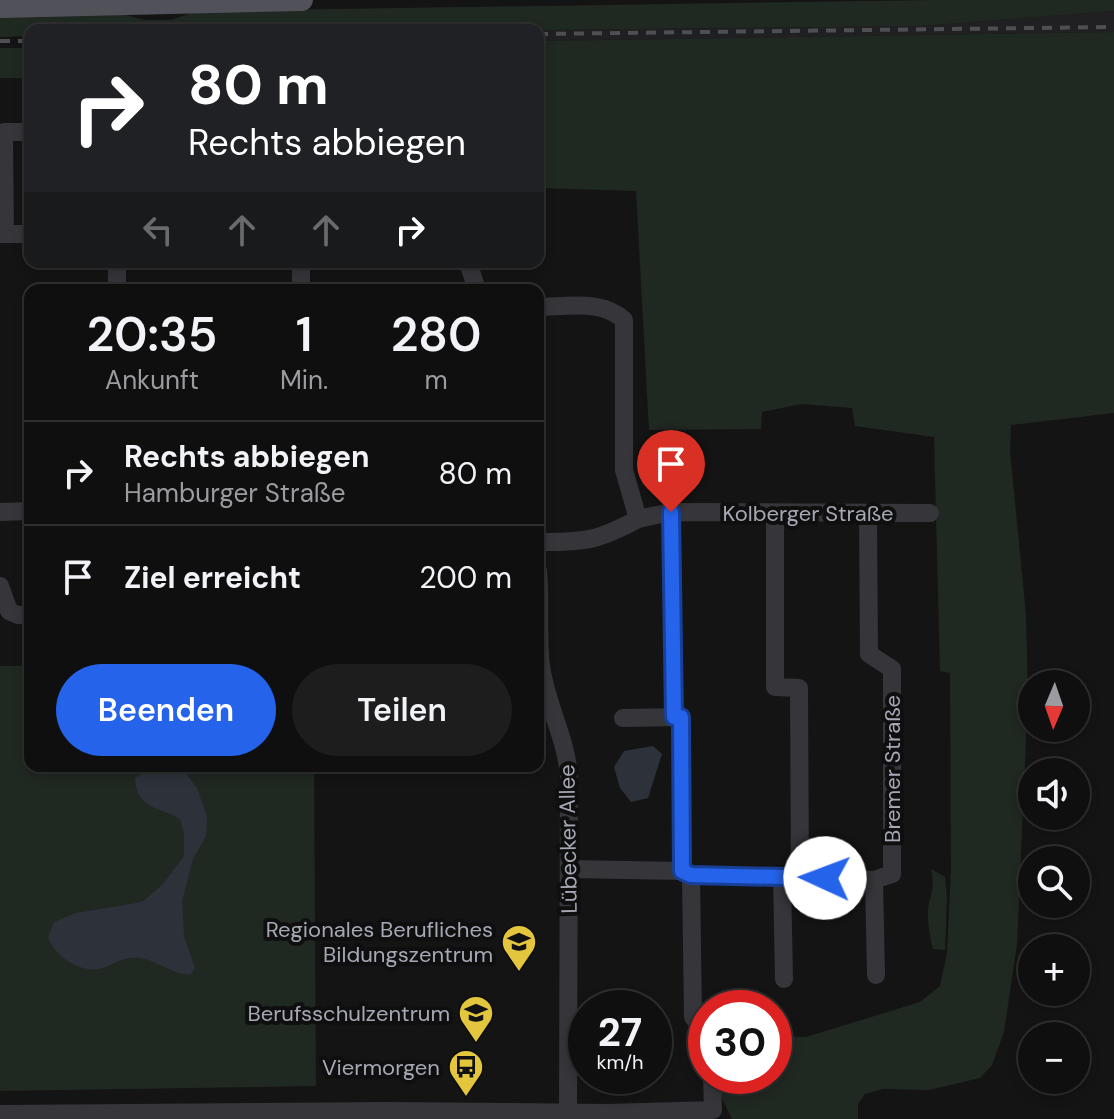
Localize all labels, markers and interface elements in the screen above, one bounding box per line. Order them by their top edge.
text: 80 m [188,48,329,121]
icon: right [56,56,160,160]
text: Rechts abbiegen [188,119,466,166]
icon: left [136,208,180,252]
icon: ahead [220,208,264,252]
icon: ahead [304,208,348,252]
icon: right [388,208,432,252]
text: 20:35 [87,303,217,366]
text: 1 [296,303,312,366]
text: 280 [391,303,481,366]
text: Ankunft [105,363,199,397]
text: Min. [280,363,328,397]
text: m [424,363,448,397]
pin [637,430,705,512]
text: Rechts abbiegen [124,437,369,476]
icon: arrive [649,442,693,486]
icon: right [56,451,100,495]
text: 80 m [439,454,512,493]
text: Hamburger Straße [124,476,345,510]
street label: Kolberger Straße [723,499,893,528]
icon: arrive [56,555,100,599]
text: Ziel erreicht [124,558,301,597]
text: 200 m [419,558,512,597]
button: Beenden [56,664,276,756]
button: Teilen [292,664,512,756]
north arrow [1018,670,1090,742]
map controls [1018,670,1090,1094]
street label: Bremer Straße [878,695,907,843]
button: sound [1018,758,1090,830]
street label: Lübecker Allee [552,764,584,914]
position arrow [783,836,867,920]
button: search [1018,846,1090,918]
place label: Regionales Berufliches Bildungszentrum [266,915,493,969]
school or university icon: Regionales Berufliches Bildungszentrum [500,923,538,973]
button: + [1018,934,1090,1006]
speed limit sign: 30 [688,990,792,1094]
school or university icon: Berufsschulzentrum [457,994,495,1044]
place label: Berufsschulzentrum [247,999,450,1028]
text: 27 [598,1006,642,1058]
button: − [1018,1022,1090,1094]
bus stop icon: Viermorgen [447,1048,485,1098]
text: km/h [596,1049,644,1075]
place label: Viermorgen [322,1053,440,1082]

